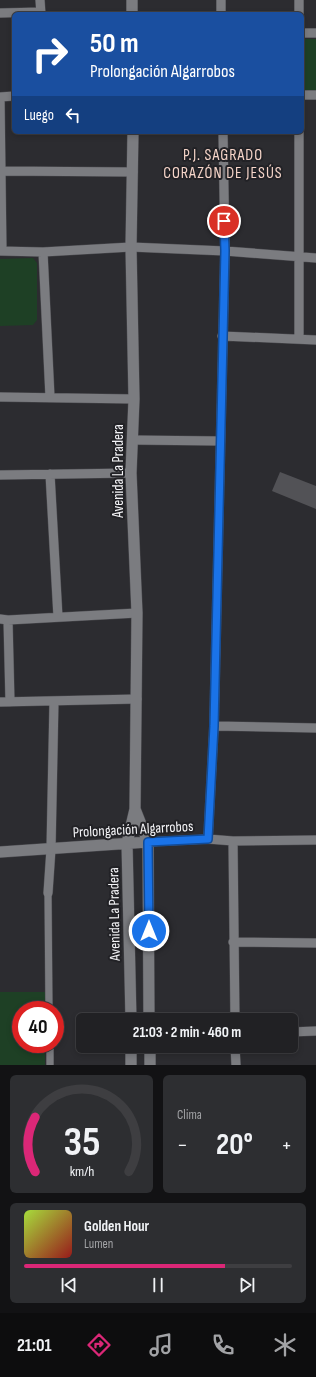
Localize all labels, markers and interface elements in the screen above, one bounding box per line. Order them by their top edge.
text: 50 m [90,27,139,60]
icon: right [24,28,76,80]
text: Prolongación Algarrobos [90,61,235,82]
icon: left [62,104,84,126]
text: Luego [24,106,54,125]
district label: P.J. SAGRADO CORAZÓN DE JESÚS [163,146,283,183]
pin [207,204,241,238]
icon: arrive [213,210,235,232]
street label: Avenida La Pradera [109,424,128,519]
street label: Prolongación Algarrobos [72,817,194,842]
street label: Avenida La Pradera [104,867,125,962]
position arrow [128,910,170,952]
speed limit sign: 40 [12,1001,64,1053]
text: 21:03 · 2 min · 460 m [133,1023,241,1042]
text: Clima [177,1107,202,1123]
text: 35 [63,1118,100,1167]
text: 20° [216,1127,253,1163]
text: − [177,1132,188,1159]
text: + [281,1132,292,1159]
text: km/h [69,1163,94,1180]
text: Golden Hour [84,1217,149,1236]
text: Lumen [84,1236,113,1252]
icon: previous [58,1274,80,1296]
icon: pause [147,1274,169,1296]
icon: next [236,1274,258,1296]
icon: directions [85,1331,113,1359]
icon: music [147,1331,175,1359]
icon: phone [209,1331,237,1359]
icon: climate [271,1331,299,1359]
text: 21:01 [17,1335,52,1356]

